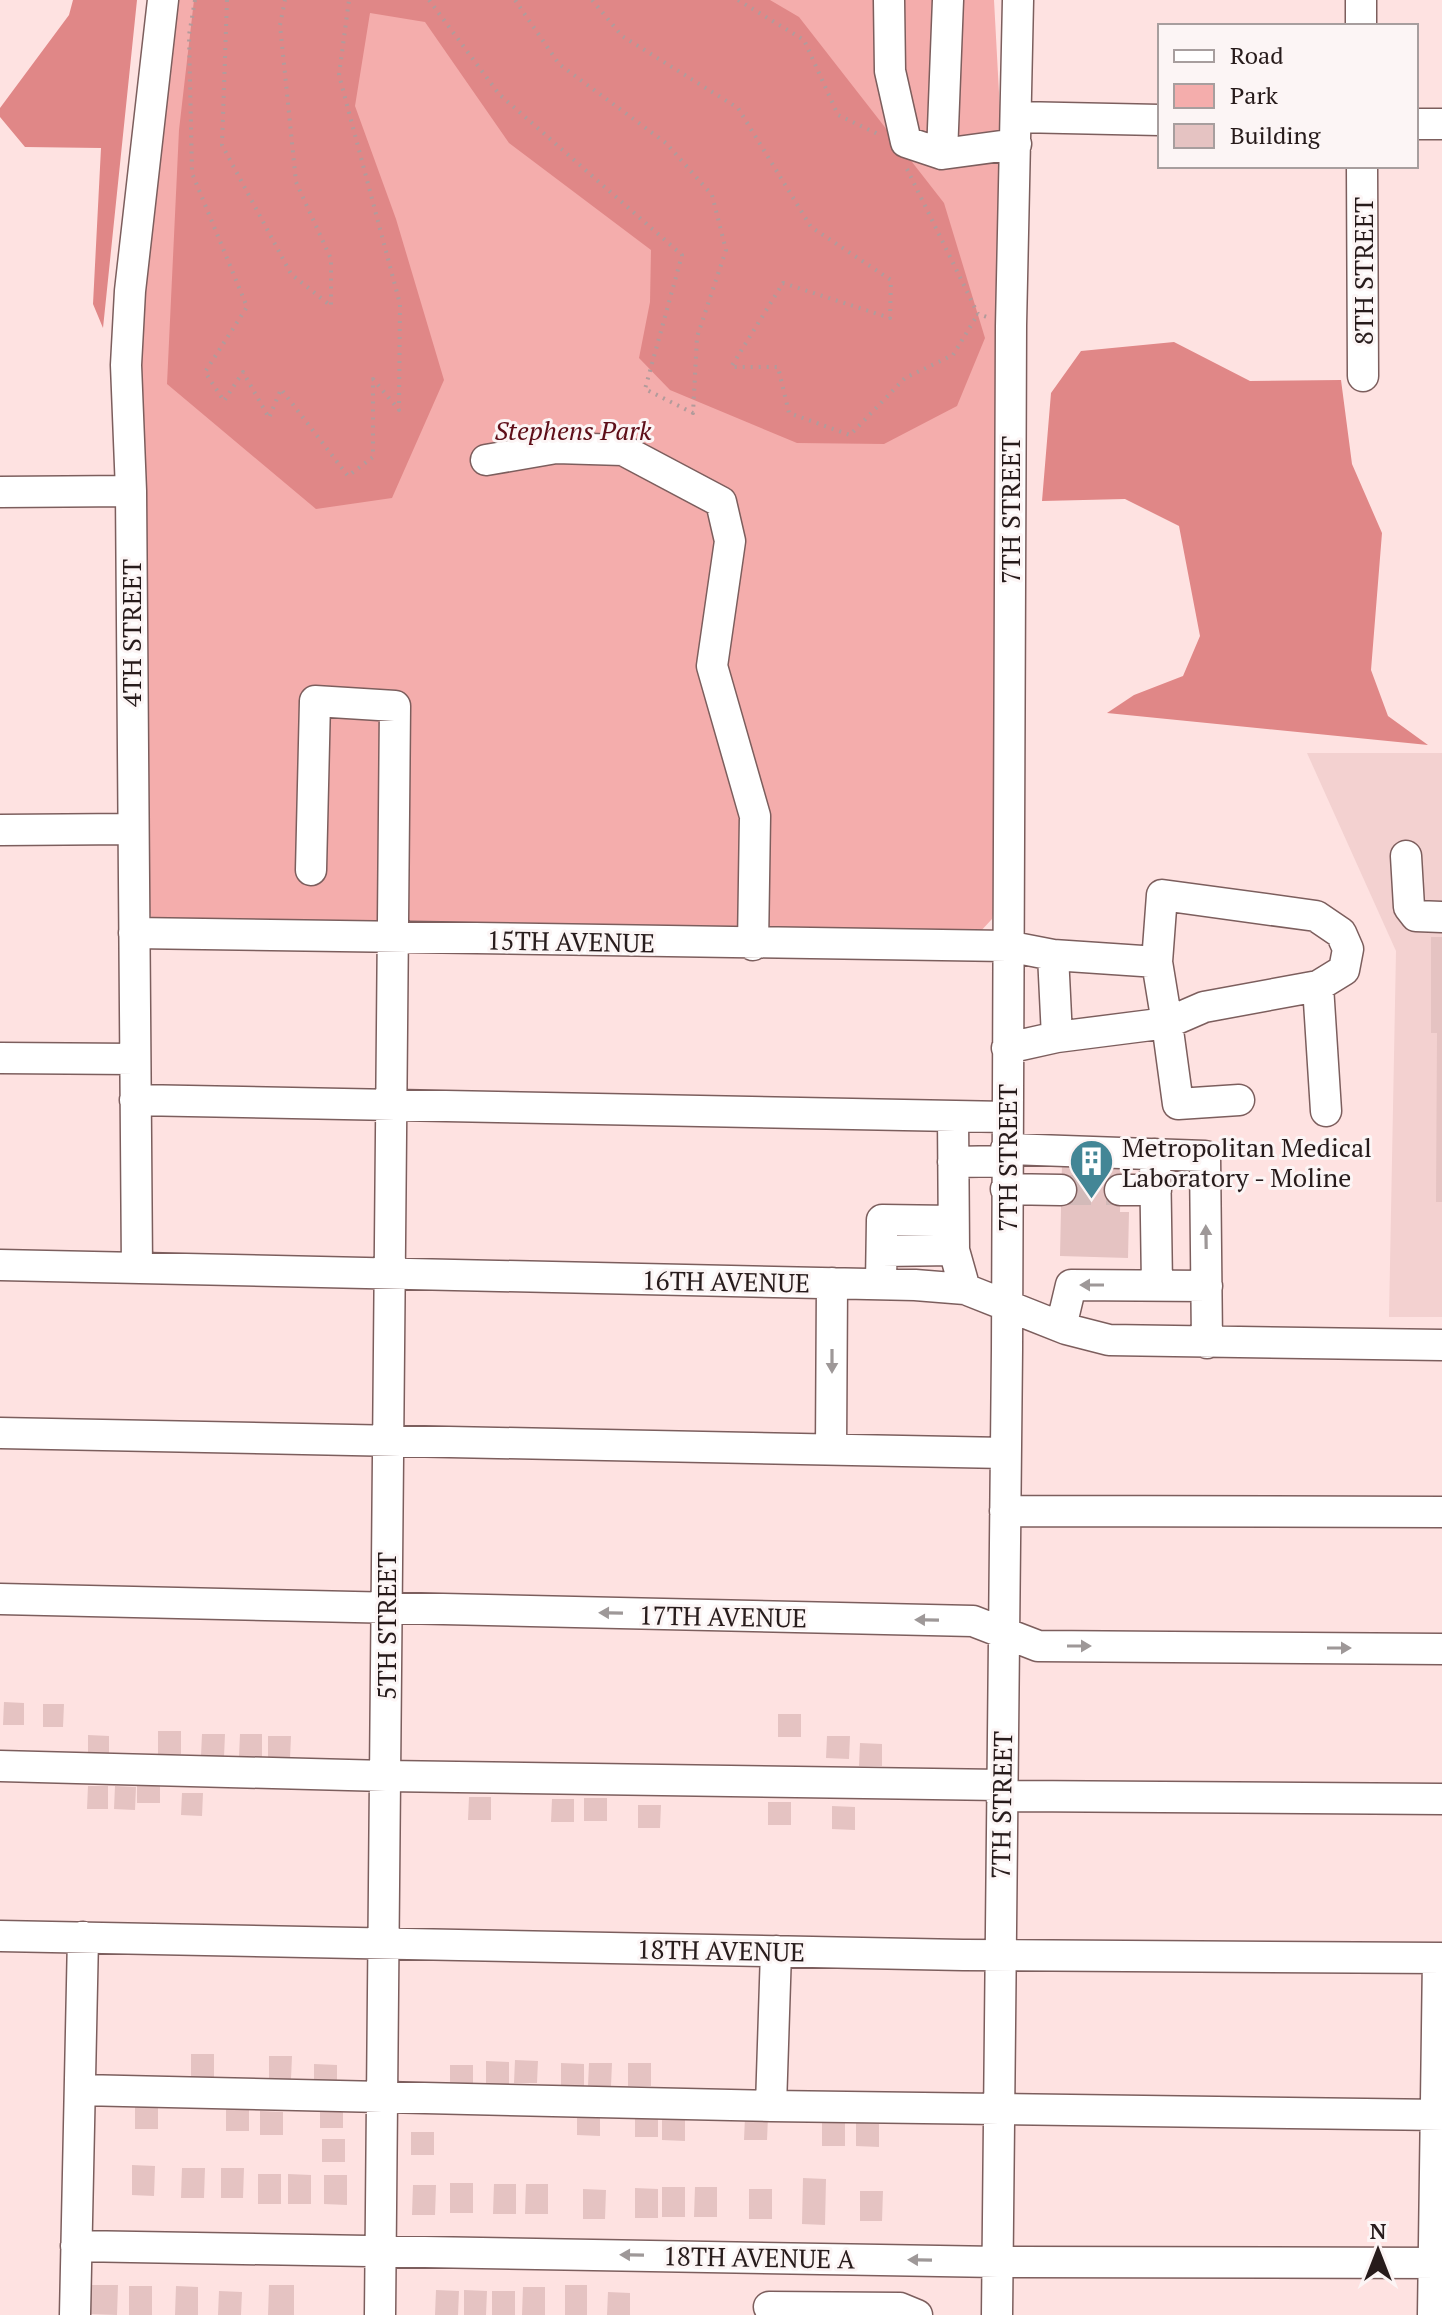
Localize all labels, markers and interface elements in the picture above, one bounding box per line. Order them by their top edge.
legend [1158,24,1418,168]
text: Road [1230,39,1284,71]
text: Park [1230,79,1279,111]
text: Building [1230,119,1321,151]
street label: 8TH STREET [1346,197,1380,345]
park label: Stephens Park [494,413,652,447]
street label: 7TH STREET [993,436,1027,584]
street label: 4TH STREET [114,559,148,707]
street label: 15TH AVENUE [487,923,655,959]
street label: 7TH STREET [990,1084,1024,1232]
place label: Metropolitan Medical Laboratory - Moline [1122,1130,1372,1194]
building icon: Metropolitan Medical Laboratory - Moline [1067,1138,1115,1201]
one-way arrow [1200,1224,1212,1249]
street label: 16TH AVENUE [642,1263,810,1299]
one-way arrow [1079,1279,1104,1291]
one-way arrow [826,1349,838,1374]
street label: 5TH STREET [369,1552,403,1700]
street label: 17TH AVENUE [639,1598,807,1634]
one-way arrow [598,1607,623,1620]
one-way arrow [914,1613,939,1626]
one-way arrow [1067,1640,1092,1652]
one-way arrow [1327,1642,1352,1654]
street label: 7TH STREET [983,1731,1019,1879]
street label: 18TH AVENUE [637,1932,805,1968]
north arrow [1338,2211,1418,2291]
text: N [1370,2216,1387,2245]
street label: 18TH AVENUE A [663,2238,855,2276]
one-way arrow [619,2249,644,2261]
one-way arrow [907,2254,932,2267]

